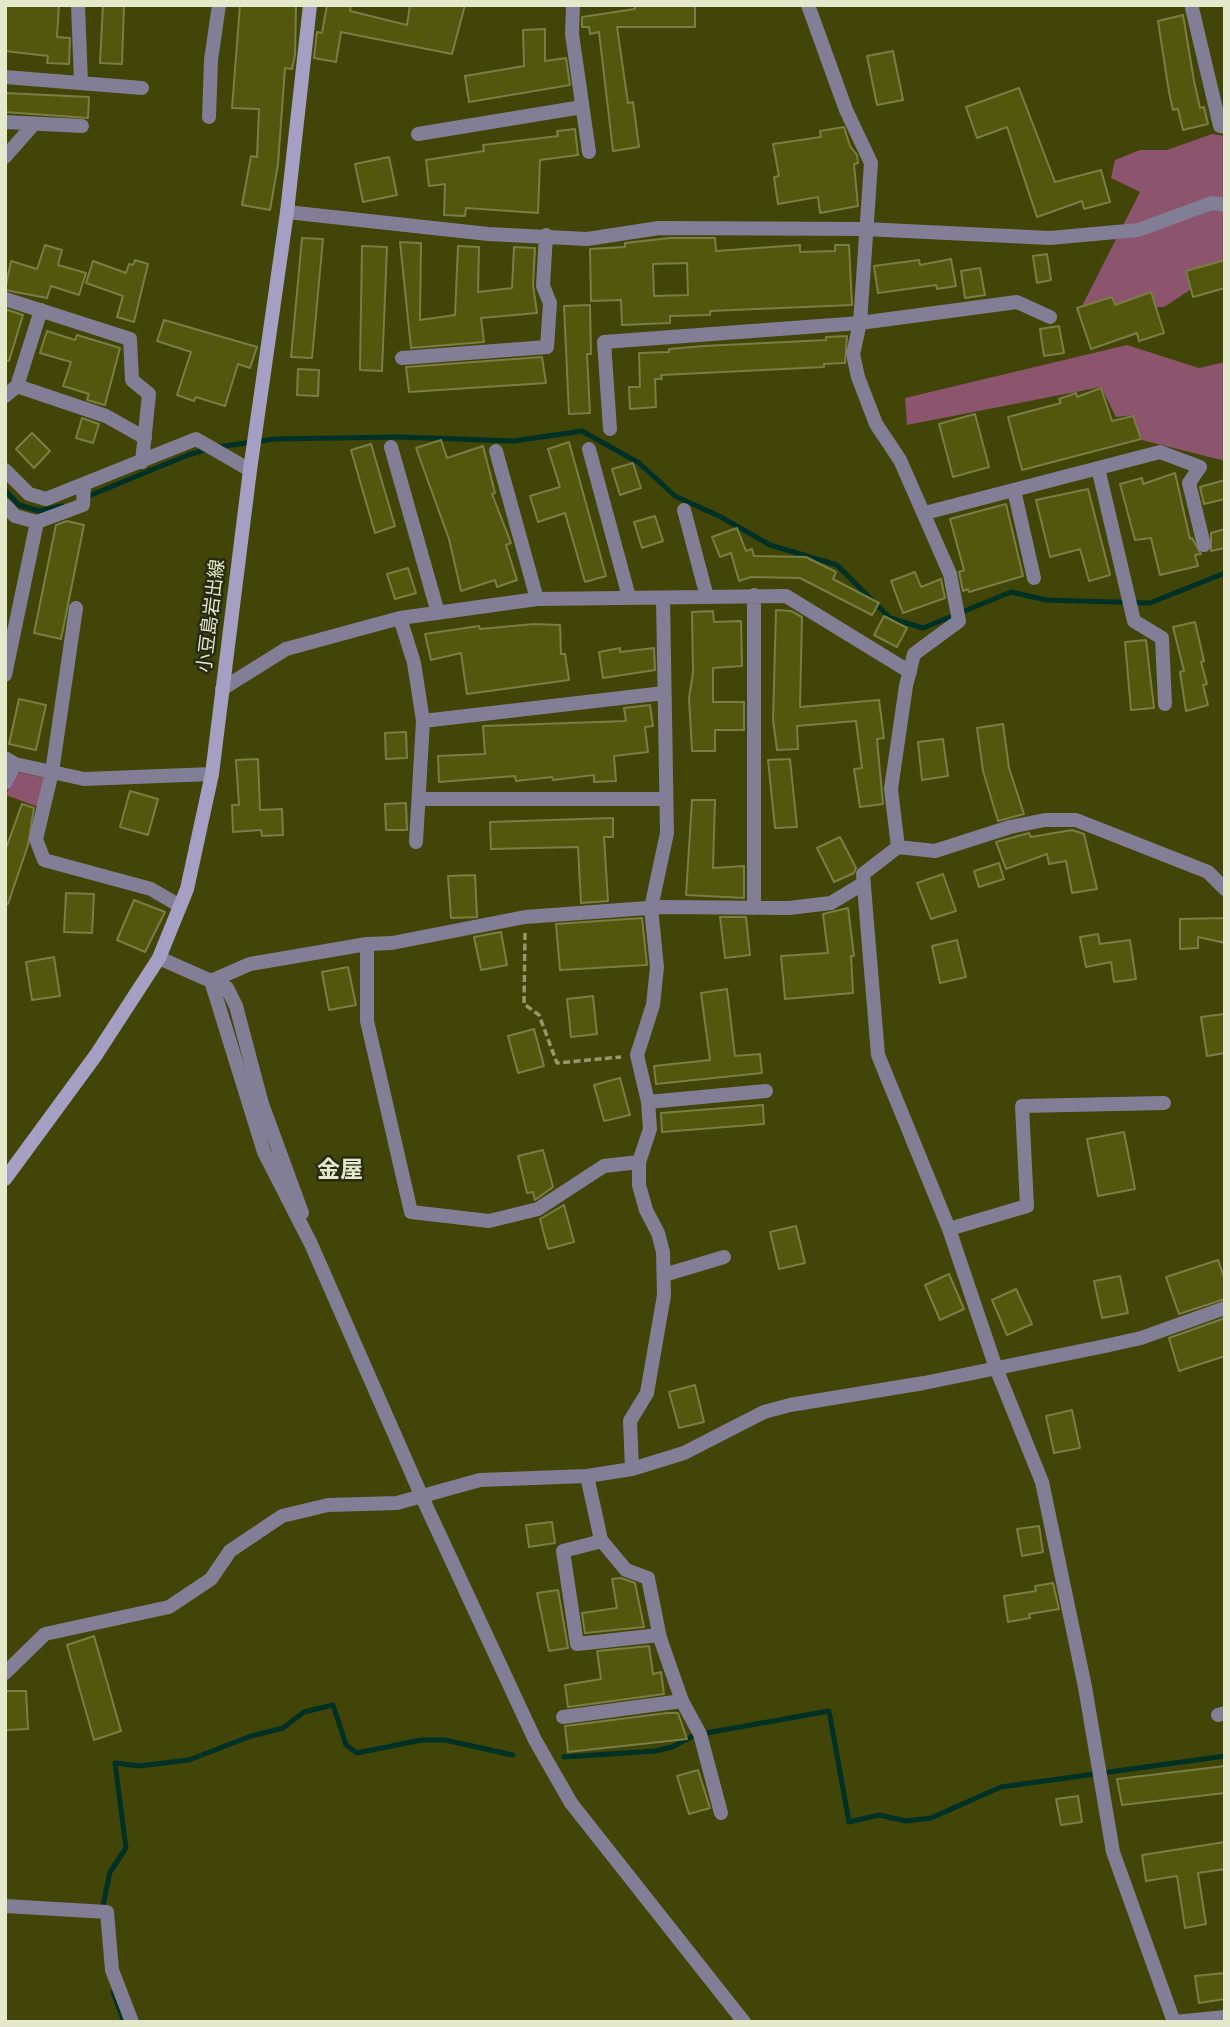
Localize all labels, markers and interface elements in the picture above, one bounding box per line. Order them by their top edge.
street label: 小豆島岩出線 [194,558,230,674]
district label: 金屋 [317,1157,363,1185]

